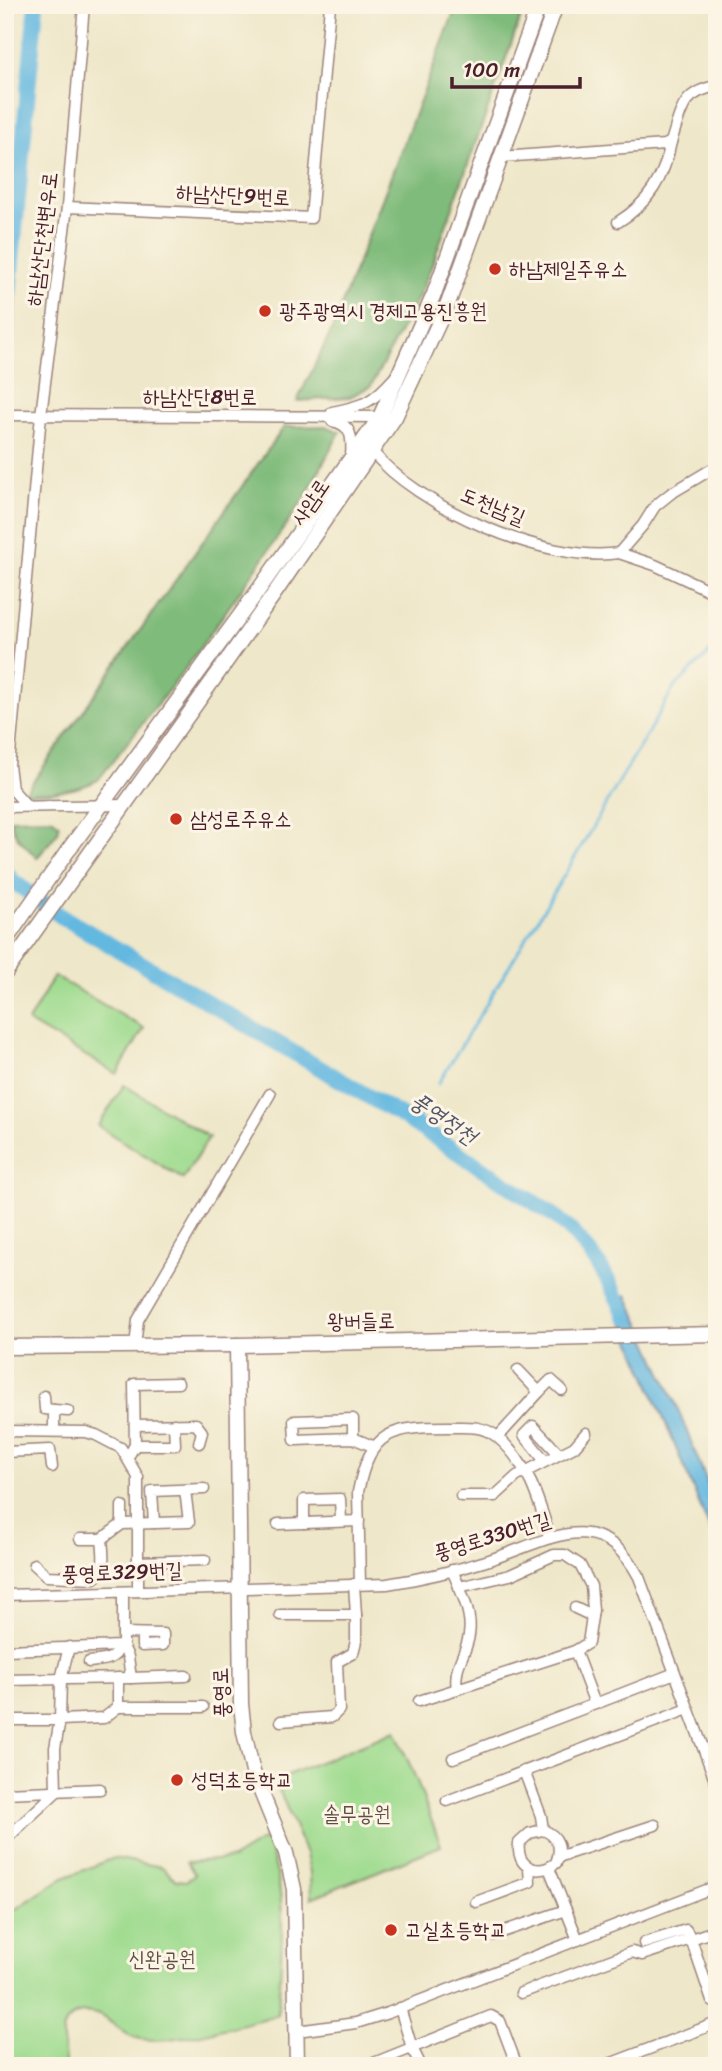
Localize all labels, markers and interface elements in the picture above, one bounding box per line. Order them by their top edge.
scale bar [452,46,580,90]
text: 100 m [463,51,520,89]
street label: 하남산단천변우로 [15,170,69,308]
street label: 하남산단9번로 [175,173,291,217]
place label: 하남제일주유소 [509,250,627,288]
marker: 하남제일주유소 [487,261,503,277]
place label: 광주광역시 경제고용진흥원 [279,292,487,330]
marker: 광주광역시 경제고용진흥원 [257,303,273,319]
street label: 하남산단8번로 [143,378,257,416]
street label: 사암로 [280,470,340,534]
street label: 도천남길 [455,476,532,536]
place label: 삼성로주유소 [190,800,291,838]
marker: 삼성로주유소 [168,811,184,827]
water label: 풍영정천 [402,1081,488,1158]
street label: 왕버들로 [327,1301,395,1341]
street label: 풍영로330번길 [429,1500,555,1572]
street label: 풍영로329번길 [61,1551,183,1593]
street label: 풍영로 [201,1667,241,1719]
place label: 성덕초등학교 [191,1761,292,1799]
marker: 성덕초등학교 [169,1772,185,1788]
park label: 솔무공원 [323,1795,391,1833]
place label: 고실초등학교 [405,1911,506,1949]
marker: 고실초등학교 [383,1922,399,1938]
park label: 신완공원 [128,1940,196,1978]

